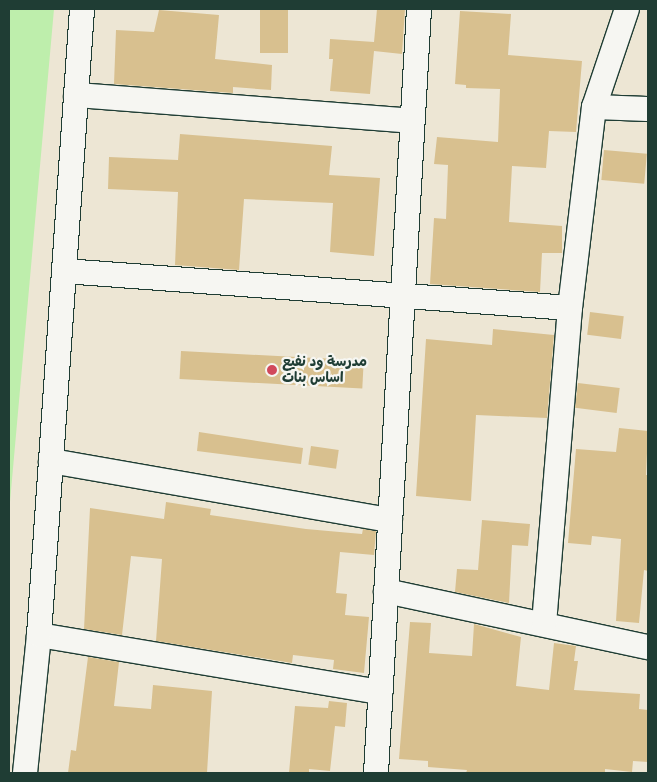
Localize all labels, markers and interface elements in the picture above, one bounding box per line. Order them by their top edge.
place label: مدرسة ود نفيع اساس بنات [282,354,367,387]
marker: مدرسة ود نفيع اساس بنات [266,364,278,376]

